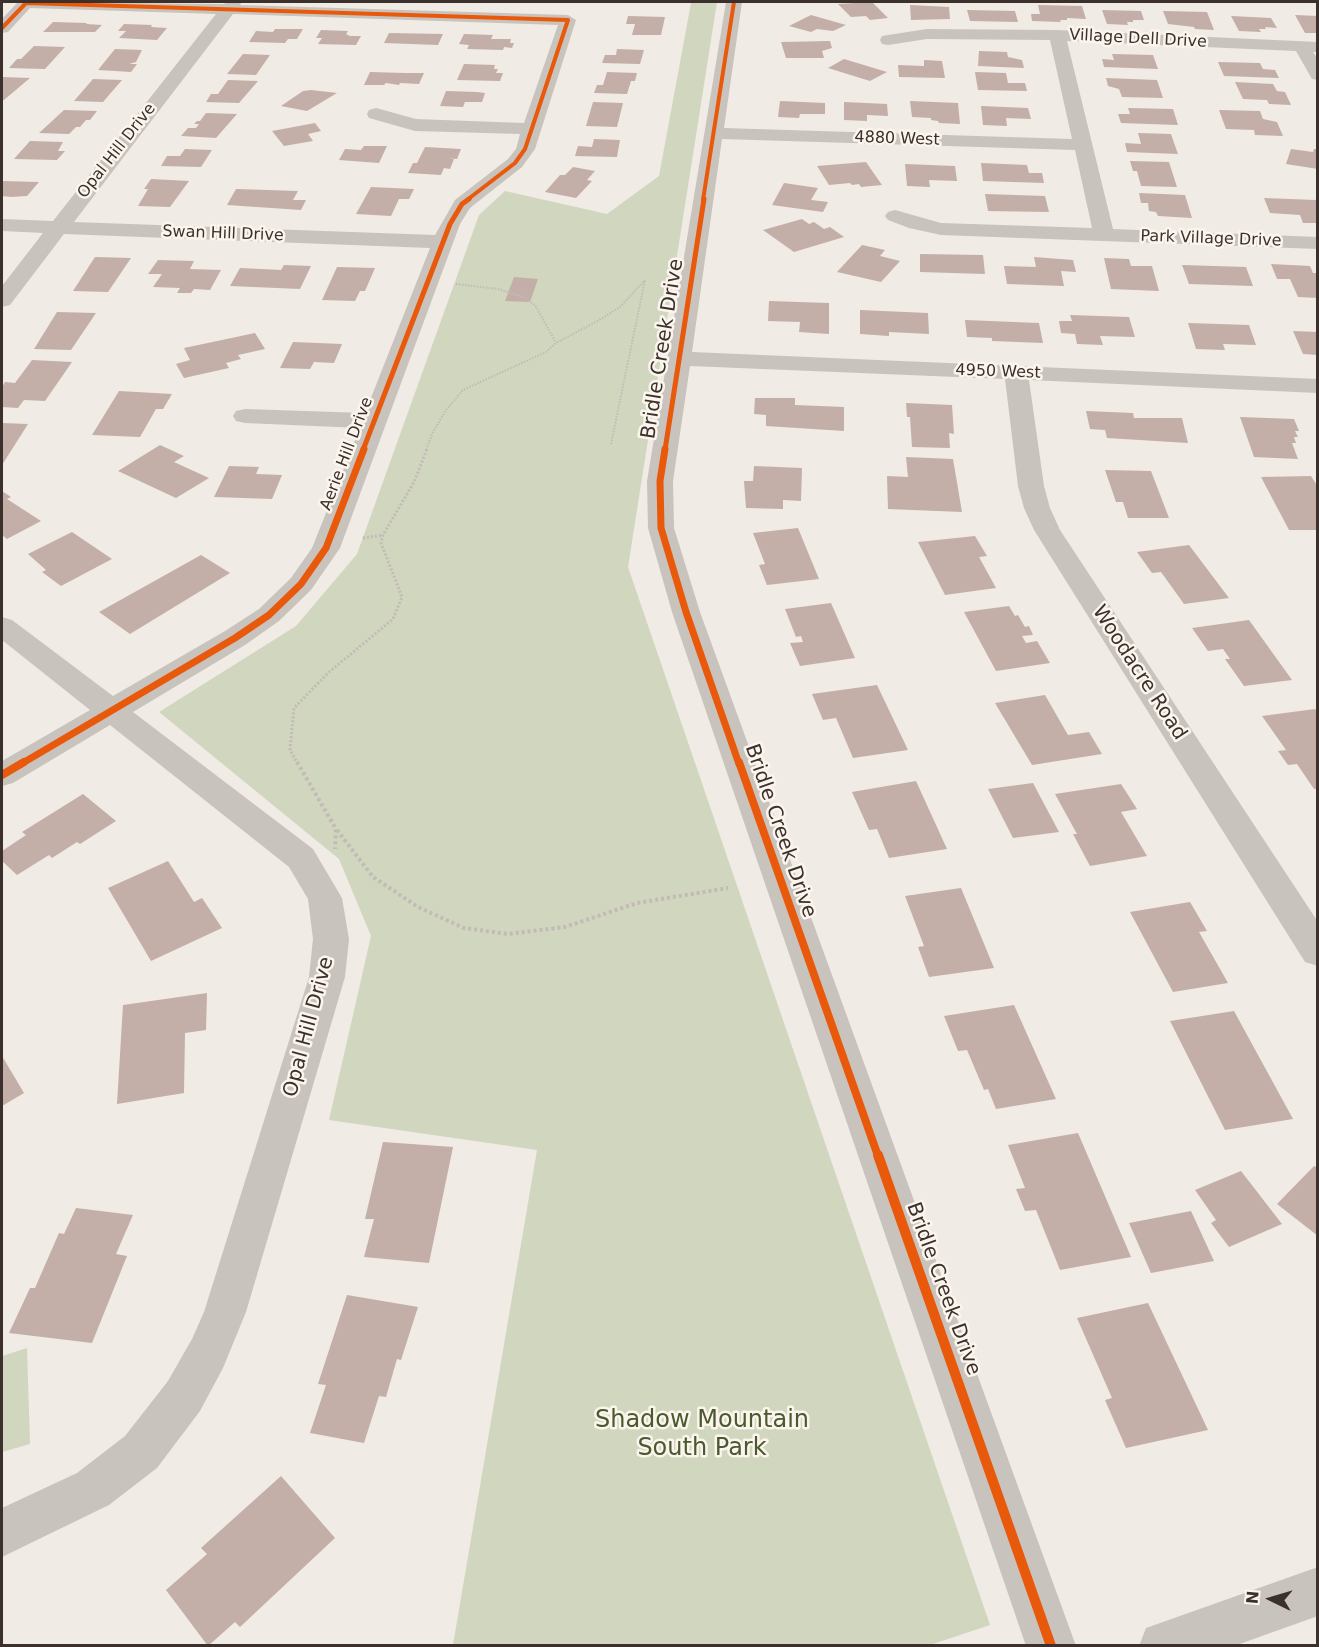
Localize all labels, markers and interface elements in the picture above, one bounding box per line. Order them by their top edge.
street label: Village Dell Drive [1069,26,1207,52]
street label: Opal Hill Drive [74,100,160,202]
street label: 4880 West [854,128,940,150]
street label: Swan Hill Drive [162,222,284,246]
street label: Park Village Drive [1140,227,1282,251]
street label: Bridle Creek Drive [637,257,689,441]
street label: 4950 West [955,361,1041,383]
street label: Aerie Hill Drive [317,395,377,513]
street label: Woodacre Road [1087,601,1191,745]
street label: Bridle Creek Drive [739,741,821,921]
street label: Opal Hill Drive [279,954,339,1100]
street label: Bridle Creek Drive [901,1199,985,1379]
park label: Shadow Mountain South Park [595,1407,809,1463]
north arrow [1241,1569,1301,1629]
text: N [1243,1590,1263,1605]

